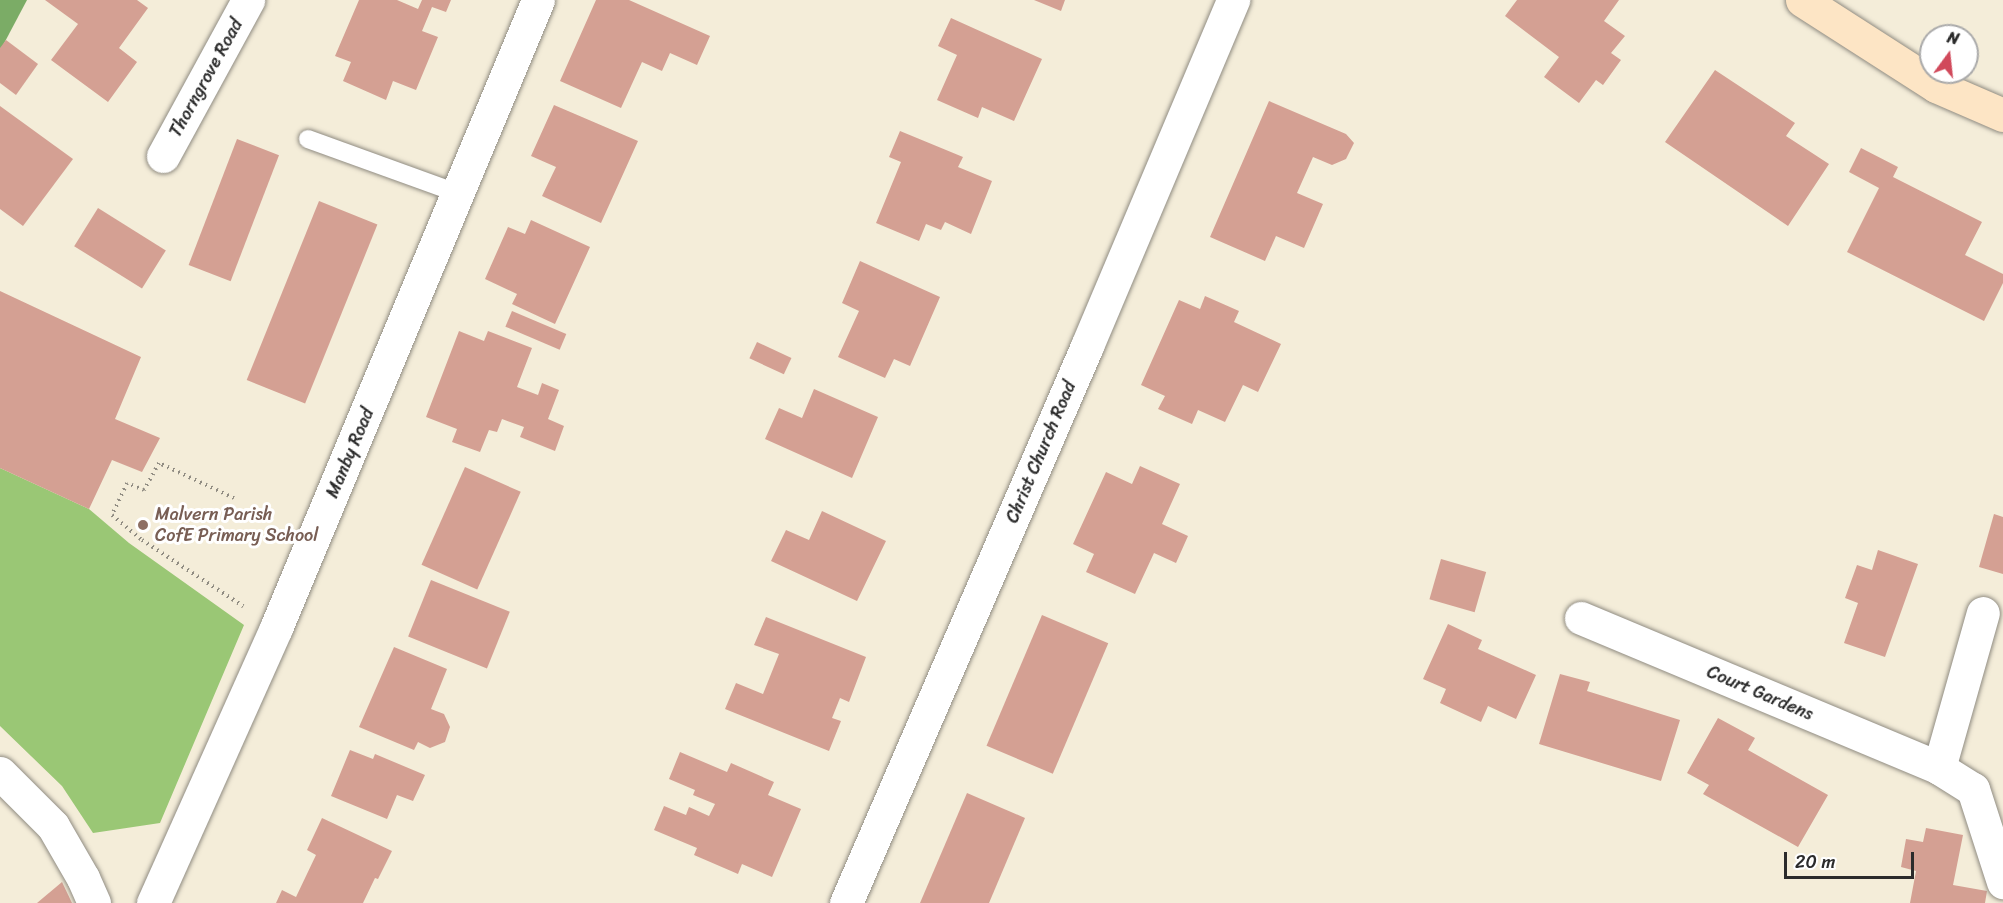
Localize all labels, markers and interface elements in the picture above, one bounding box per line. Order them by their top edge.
street label: Thorngrove Road [165,15,247,141]
text: N [1944,23,1962,54]
north arrow [1919,24,1979,84]
street label: Christ Church Road [1001,378,1081,526]
street label: Manby Road [321,405,379,501]
place label: Malvern Parish CofE Primary School [155,504,319,546]
marker: Malvern Parish CofE Primary School [136,518,150,532]
street label: Court Gardens [1703,661,1817,725]
scale bar [1787,840,1918,878]
text: 20 m [1795,846,1835,878]

